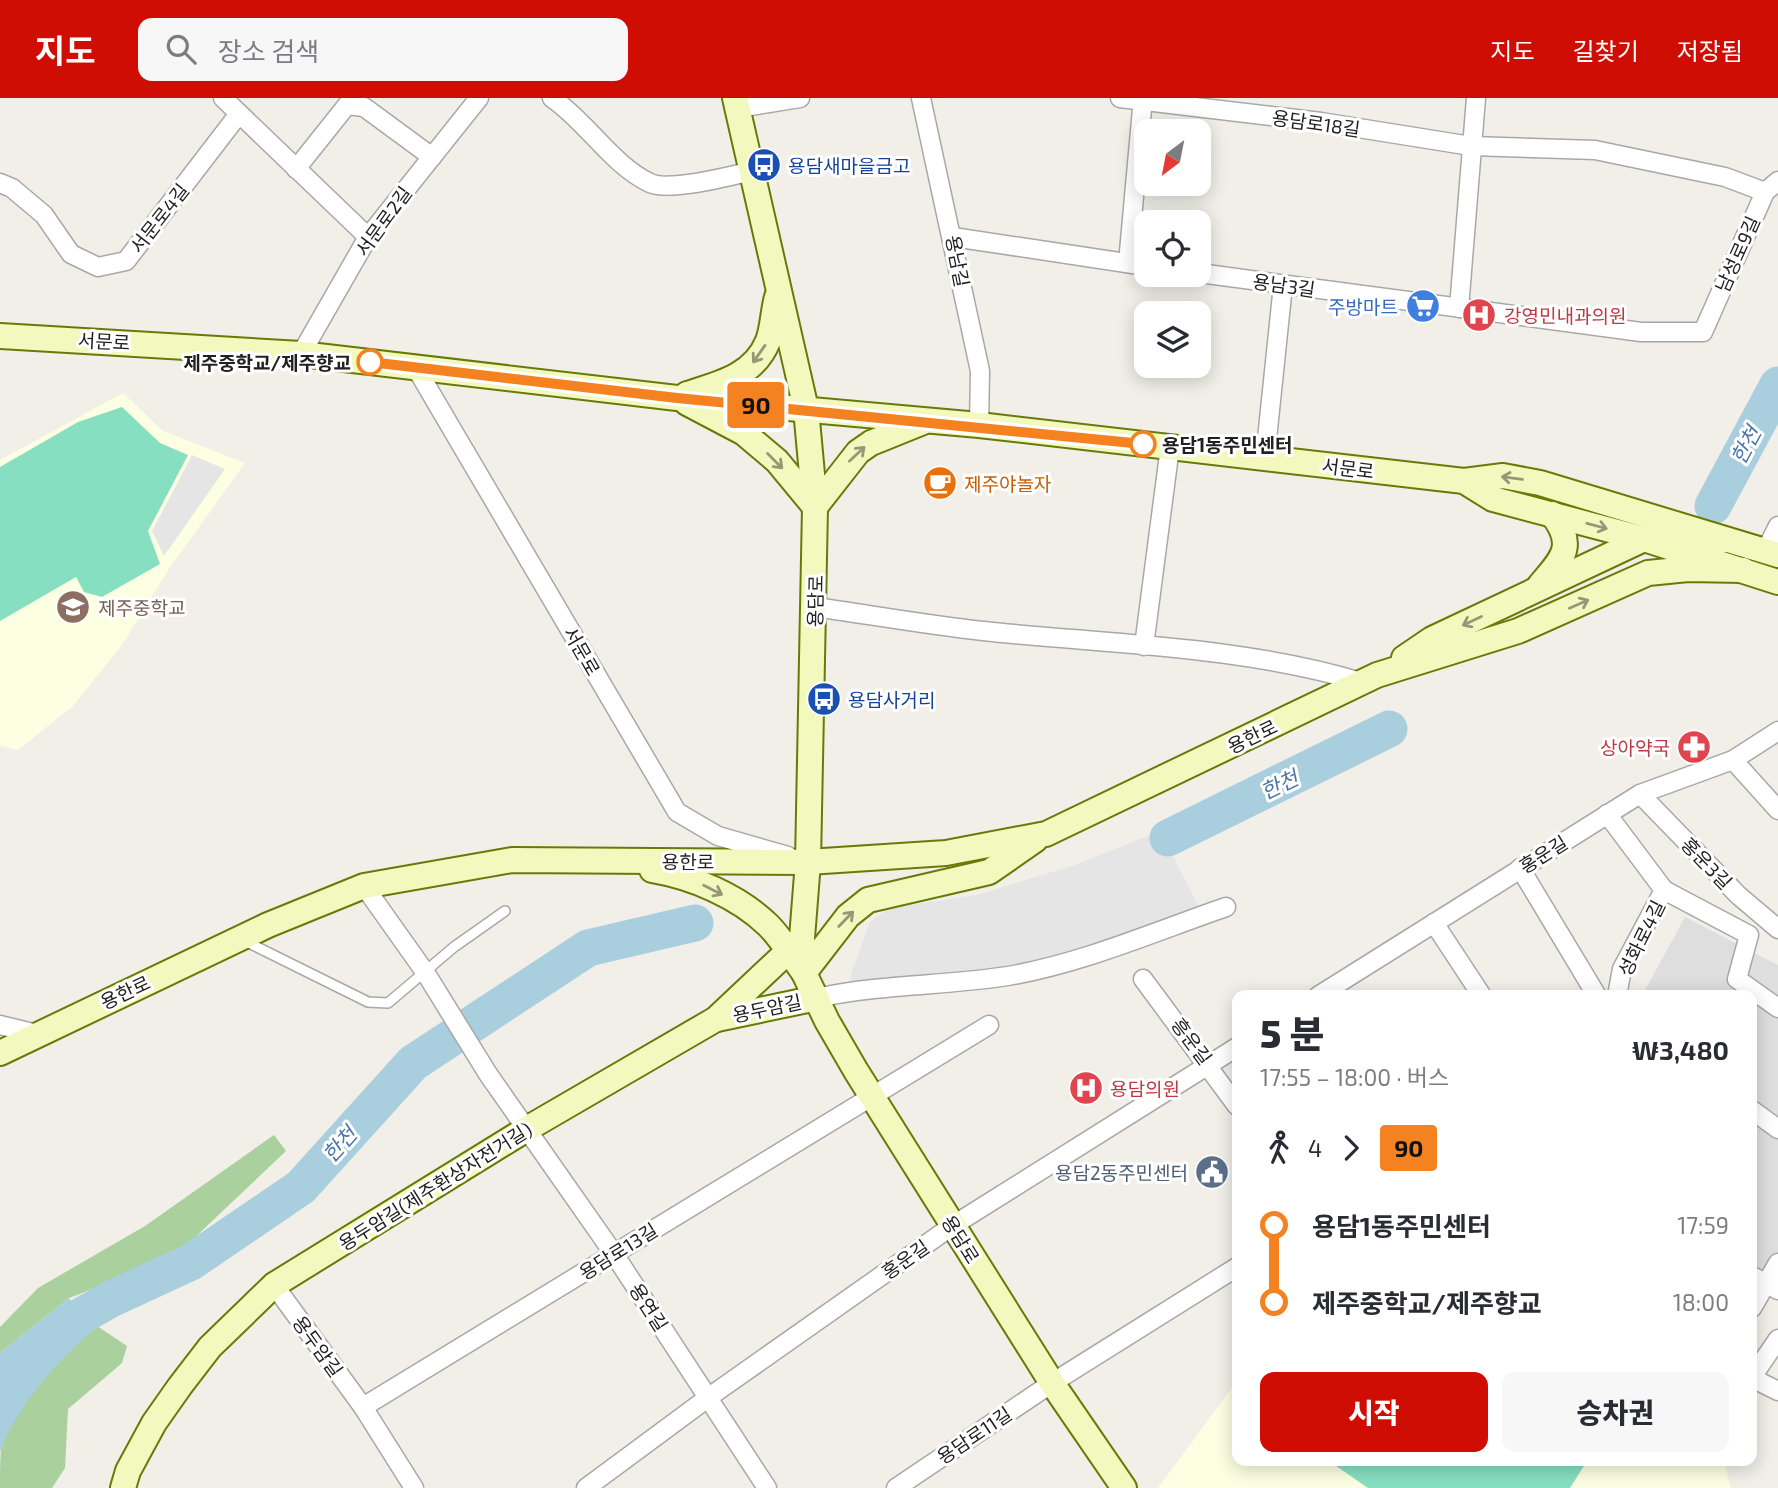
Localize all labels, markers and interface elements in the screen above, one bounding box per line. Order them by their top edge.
search box [138,18,628,81]
text: 지도 [35,30,96,70]
icon: search [162,30,200,68]
text: 장소 검색 [218,35,319,66]
text: 지도 [1490,36,1535,65]
text: 길찾기 [1573,36,1639,65]
text: 저장됨 [1677,36,1743,65]
street label: 용담로18길 [1270,105,1362,141]
north arrow [1134,119,1211,196]
map controls [1134,119,1211,378]
bus stop icon: 용담새마을금고 [745,146,783,184]
place label: 용담새마을금고 [788,154,910,177]
street label: 서문로4길 [125,179,193,257]
street label: 서문로2길 [350,182,416,260]
button: locate [1134,210,1211,287]
street label: 남성로9길 [1710,212,1764,296]
street label: 용남길 [942,233,974,289]
street label: 용남3길 [1251,269,1317,301]
supermarket icon: 주방마트 [1404,287,1442,325]
place label: 주방마트 [1328,295,1398,318]
hospital icon: 강영민내과의원 [1460,296,1498,334]
button: layers [1134,301,1211,378]
place label: 강영민내과의원 [1504,304,1626,327]
street label: 서문로 [77,328,131,354]
one-way arrow [752,344,766,363]
marker: 제주중학교/제주향교 [357,349,383,375]
place label: 제주중학교/제주향교 [183,351,351,374]
line badge: 90 [724,382,788,428]
text: 90 [741,390,771,419]
water label: 한천 [1725,420,1766,468]
marker: 용담1동주민센터 [1130,431,1156,457]
place label: 용담1동주민센터 [1162,433,1293,456]
one-way arrow [848,446,865,463]
one-way arrow [766,452,783,469]
street label: 서문로 [1321,453,1375,483]
cafe icon: 제주야놀자 [921,464,959,502]
one-way arrow [1501,471,1524,484]
place label: 제주야놀자 [964,472,1051,495]
one-way arrow [1585,520,1608,533]
street label: 용담로 [803,575,827,627]
school or university icon: 제주중학교 [54,588,92,626]
place label: 제주중학교 [98,596,185,619]
one-way arrow [1568,597,1590,610]
one-way arrow [1462,615,1483,628]
street label: 서문로 [559,623,605,679]
bus stop icon: 용담사거리 [805,680,843,718]
place label: 용담사거리 [848,688,935,711]
street label: 용한로 [1223,714,1281,758]
pharmacy icon: 상아약국 [1675,728,1713,766]
place label: 상아약국 [1600,736,1670,759]
water label: 한천 [1256,763,1304,804]
street label: 홍운길 [1515,830,1571,878]
street label: 홍운3길 [1677,832,1737,894]
street label: 용한로 [662,850,714,873]
one-way arrow [702,884,723,897]
street label: 성화로4길 [1613,896,1669,980]
one-way arrow [838,911,855,928]
street label: 용한로 [96,970,154,1014]
street label: 용두암길 [730,989,804,1027]
text: 5 분 [1260,1010,1324,1056]
street label: 흥운길 [1167,1013,1217,1069]
text: ₩3,480 [1632,1034,1729,1065]
text: 17:55 – 18:00 · 버스 [1260,1063,1449,1091]
hospital icon: 용담의원 [1067,1069,1105,1107]
place label: 용담의원 [1110,1077,1180,1100]
street label: 용두암길(제주환상자전거길) [334,1117,536,1255]
water label: 한천 [317,1119,363,1167]
icon: walk [1260,1129,1298,1167]
icon: forward [1332,1129,1370,1167]
text: 90 [1394,1133,1423,1162]
text: 4 [1308,1134,1322,1162]
public building icon: 용담2동주민센터 [1193,1153,1231,1191]
place label: 용담2동주민센터 [1055,1161,1188,1184]
text: 용담1동주민센터 [1312,1210,1491,1241]
street label: 용담로 [937,1211,985,1267]
text: 17:59 [1677,1211,1729,1239]
street label: 용담로13길 [575,1218,661,1284]
street label: 홍운길 [877,1235,933,1283]
street label: 용연길 [625,1279,673,1335]
text: 제주중학교/제주향교 [1312,1287,1542,1318]
text: 18:00 [1673,1288,1729,1316]
street label: 용두암길 [288,1311,348,1381]
button: 시작 [1260,1372,1488,1452]
button: 승차권 [1502,1372,1729,1452]
street label: 용담로11길 [932,1402,1016,1468]

